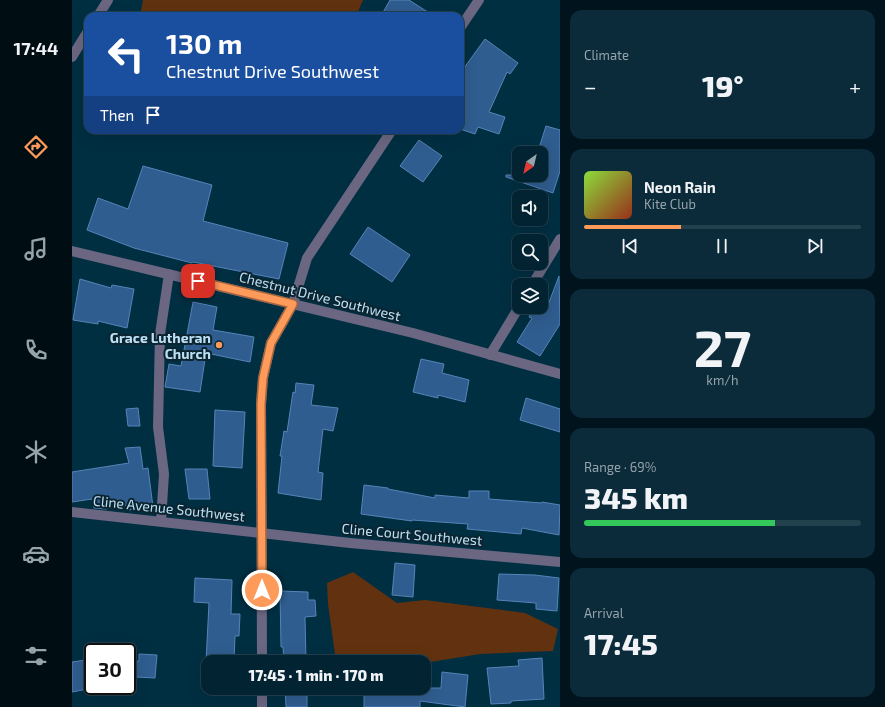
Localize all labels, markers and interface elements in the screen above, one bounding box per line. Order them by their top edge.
text: 130 m [166,26,242,60]
icon: left [100,28,152,80]
text: 17:44 [14,37,58,59]
text: Climate [584,47,629,63]
text: Chestnut Drive Southwest [166,60,379,82]
text: 19° [702,67,744,103]
text: − [584,73,597,99]
text: + [849,73,861,99]
icon: arrive [142,104,164,126]
text: Then [100,106,134,124]
icon: directions [22,133,50,161]
north arrow [512,146,548,182]
map controls [512,146,548,314]
text: Neon Rain [644,178,716,196]
button: sound [512,190,548,226]
text: Kite Club [644,196,696,212]
button: search [512,234,548,270]
icon: music [22,235,50,263]
icon: previous [619,235,641,257]
icon: pause [711,235,733,257]
icon: next [804,235,826,257]
pin [181,264,215,298]
street label: Chestnut Drive Southwest [238,268,402,324]
icon: arrive [187,270,209,292]
button: layers [512,278,548,314]
text: 27 [694,315,751,377]
place label: Grace Lutheran Church [110,329,211,362]
icon: phone [22,336,50,364]
marker: Grace Lutheran Church [214,340,224,350]
text: km/h [706,372,739,388]
icon: climate [22,438,50,466]
text: Range · 69% [584,459,656,475]
text: 345 km [584,479,688,515]
street label: Cline Avenue Southwest [92,492,246,524]
street label: Cline Court Southwest [341,519,483,549]
icon: car [22,540,50,568]
position arrow [241,569,283,611]
text: Arrival [584,605,624,621]
text: 17:45 [584,625,658,661]
icon: filters [22,642,50,670]
speed limit sign: 30 [84,643,136,695]
text: 17:45 · 1 min · 170 m [248,666,384,684]

